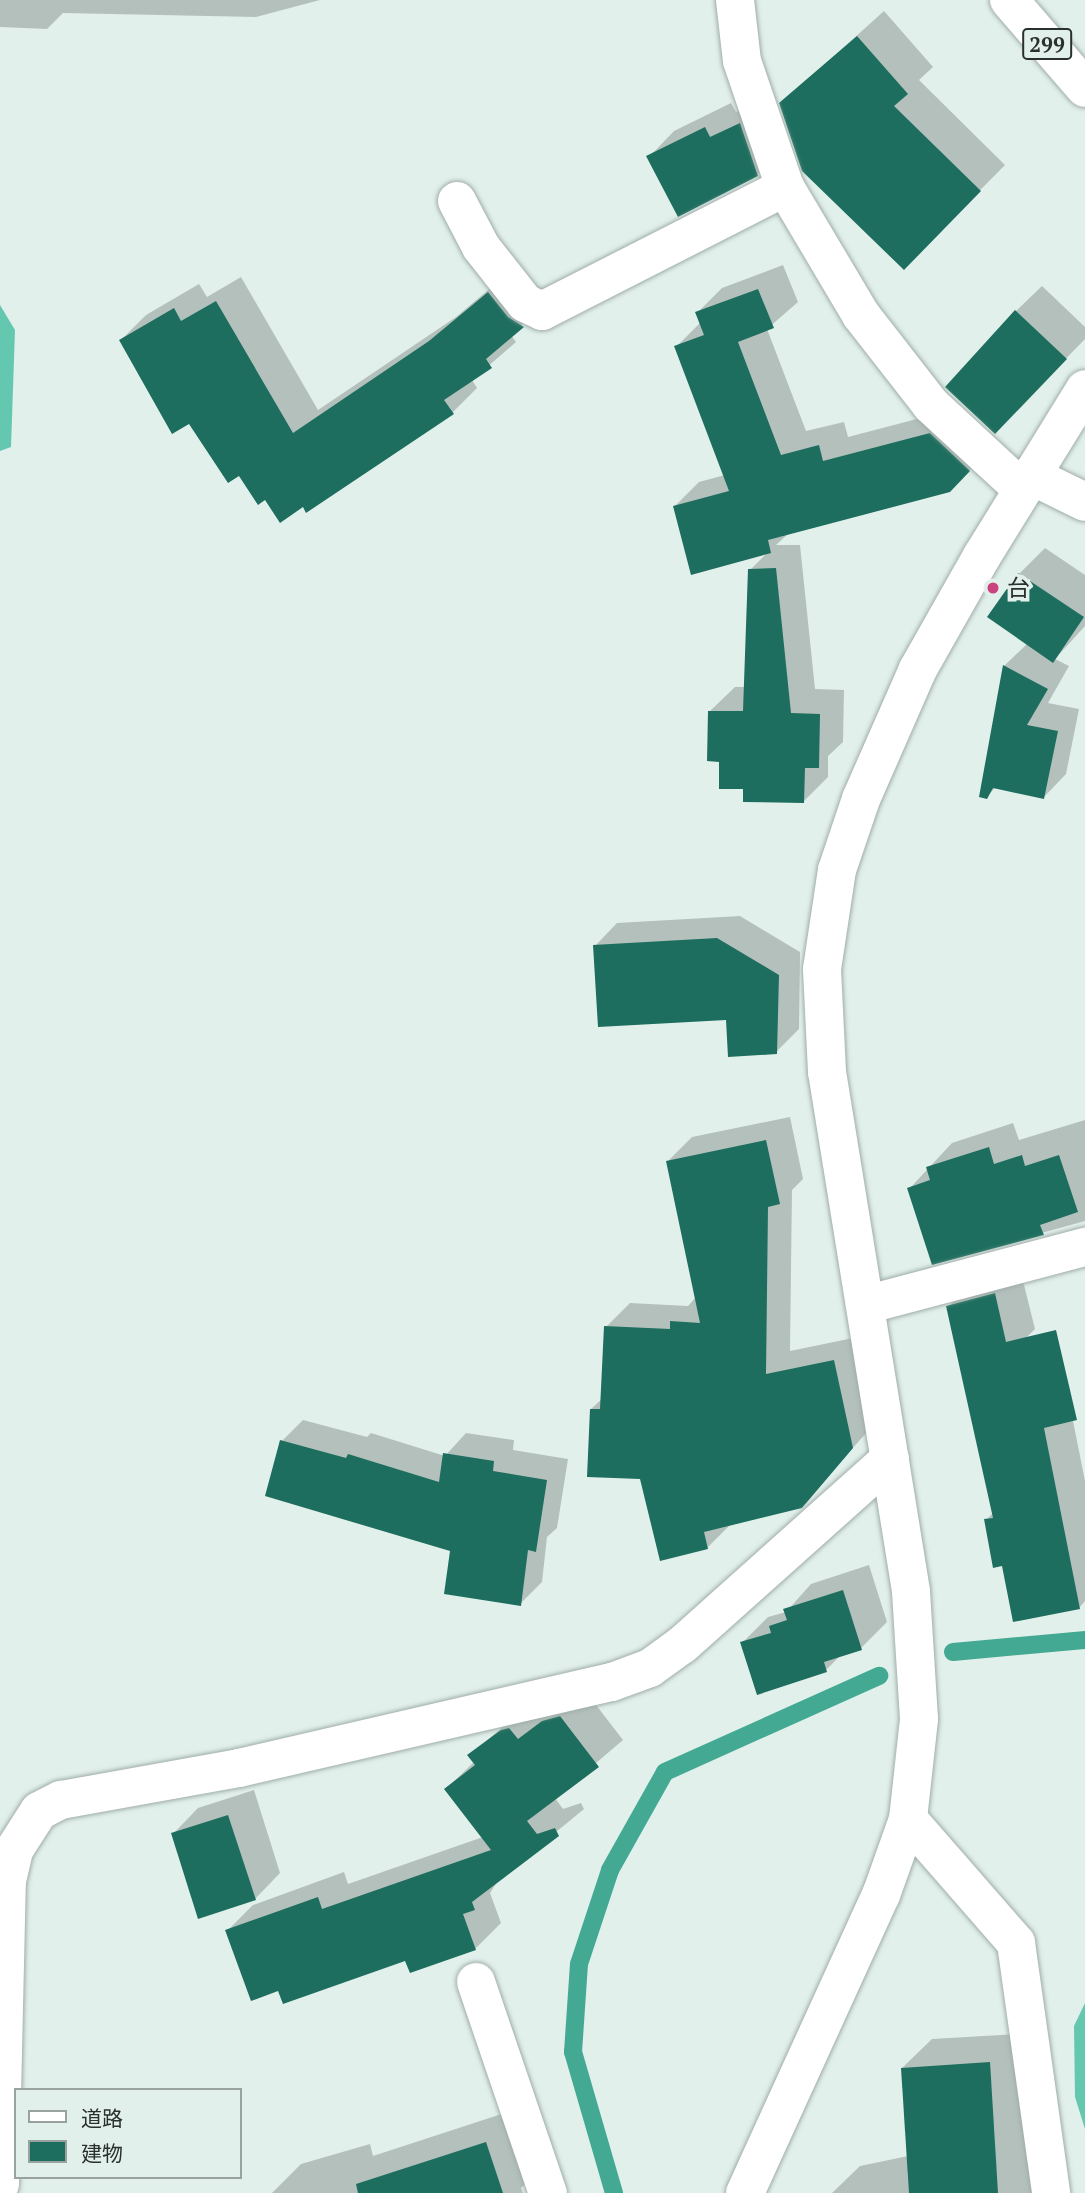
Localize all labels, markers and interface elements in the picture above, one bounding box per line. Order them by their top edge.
road number: 299 [1021,26,1073,61]
place label: 台 [1007,574,1030,602]
marker: 台 [985,580,1001,596]
legend [14,2088,242,2179]
text: 道路 [81,2104,123,2132]
text: 建物 [81,2139,123,2167]

